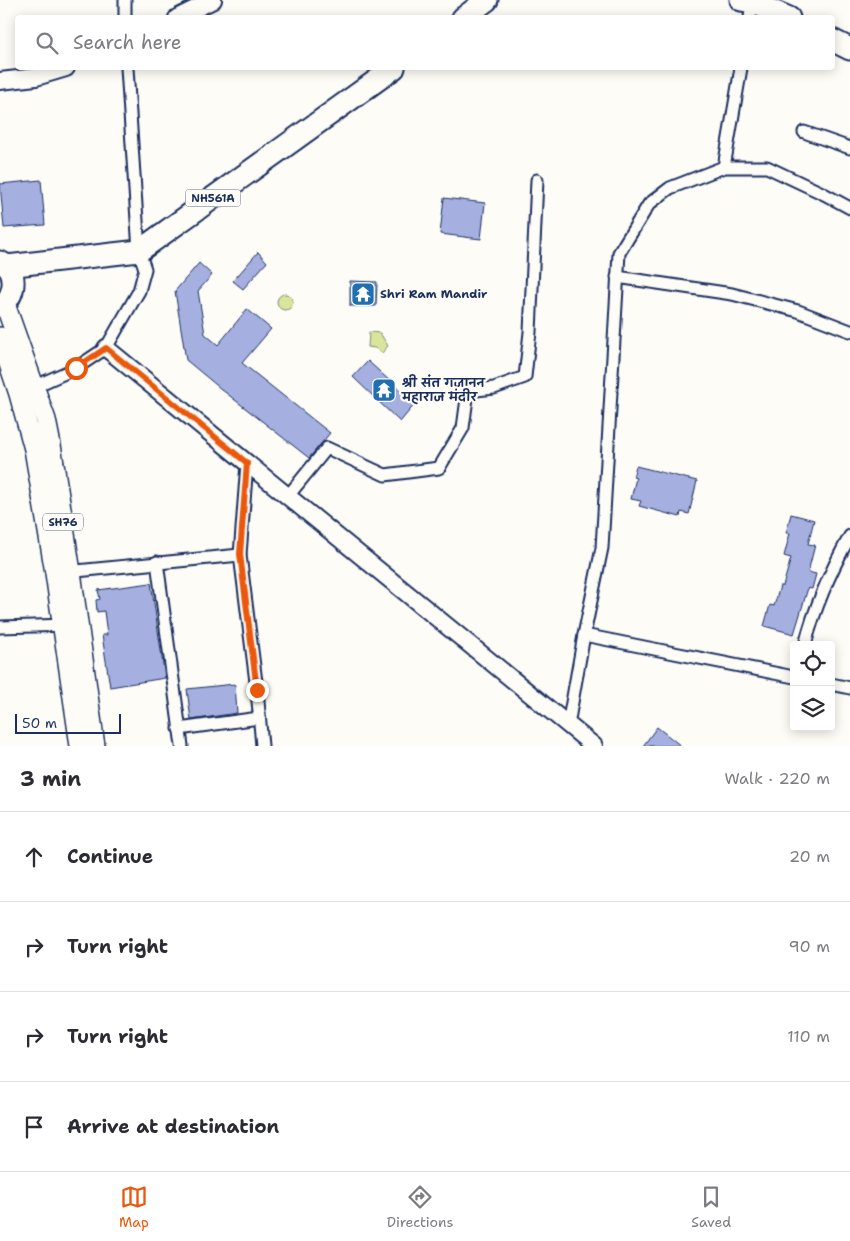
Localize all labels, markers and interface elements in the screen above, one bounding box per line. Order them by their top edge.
search box [15,15,835,70]
icon: search [33,29,61,57]
text: Search here [73,30,182,55]
road number: NH561A [186,190,240,207]
temple icon: Shri Ram Mandir [350,281,376,307]
place label: Shri Ram Mandir [380,286,488,302]
route start [65,357,88,380]
place label: श्री संंत गजानन महाराज मंदीर [401,374,486,405]
temple icon: श्री संंत गजानन महाराज मंदीर [371,377,397,403]
road number: SH76 [43,514,83,530]
map controls [790,641,835,731]
button: locate [790,641,835,686]
route end [246,679,269,702]
button: layers [790,686,835,731]
scale bar [15,711,121,734]
text: 50 m [22,714,57,732]
text: 3 min [20,765,81,793]
text: Walk · 220 m [724,768,830,789]
icon: ahead [20,843,48,871]
text: Continue [67,844,153,869]
text: 20 m [789,846,830,867]
icon: right [20,933,48,961]
text: Turn right [67,934,168,959]
text: 90 m [789,936,830,957]
icon: right [20,1023,48,1051]
text: Turn right [67,1024,168,1049]
text: 110 m [787,1026,830,1047]
icon: arrive [20,1113,48,1141]
text: Arrive at destination [67,1114,279,1139]
tab: Map [119,1183,149,1231]
tab: Directions [387,1183,453,1231]
tab: Saved [691,1183,731,1231]

